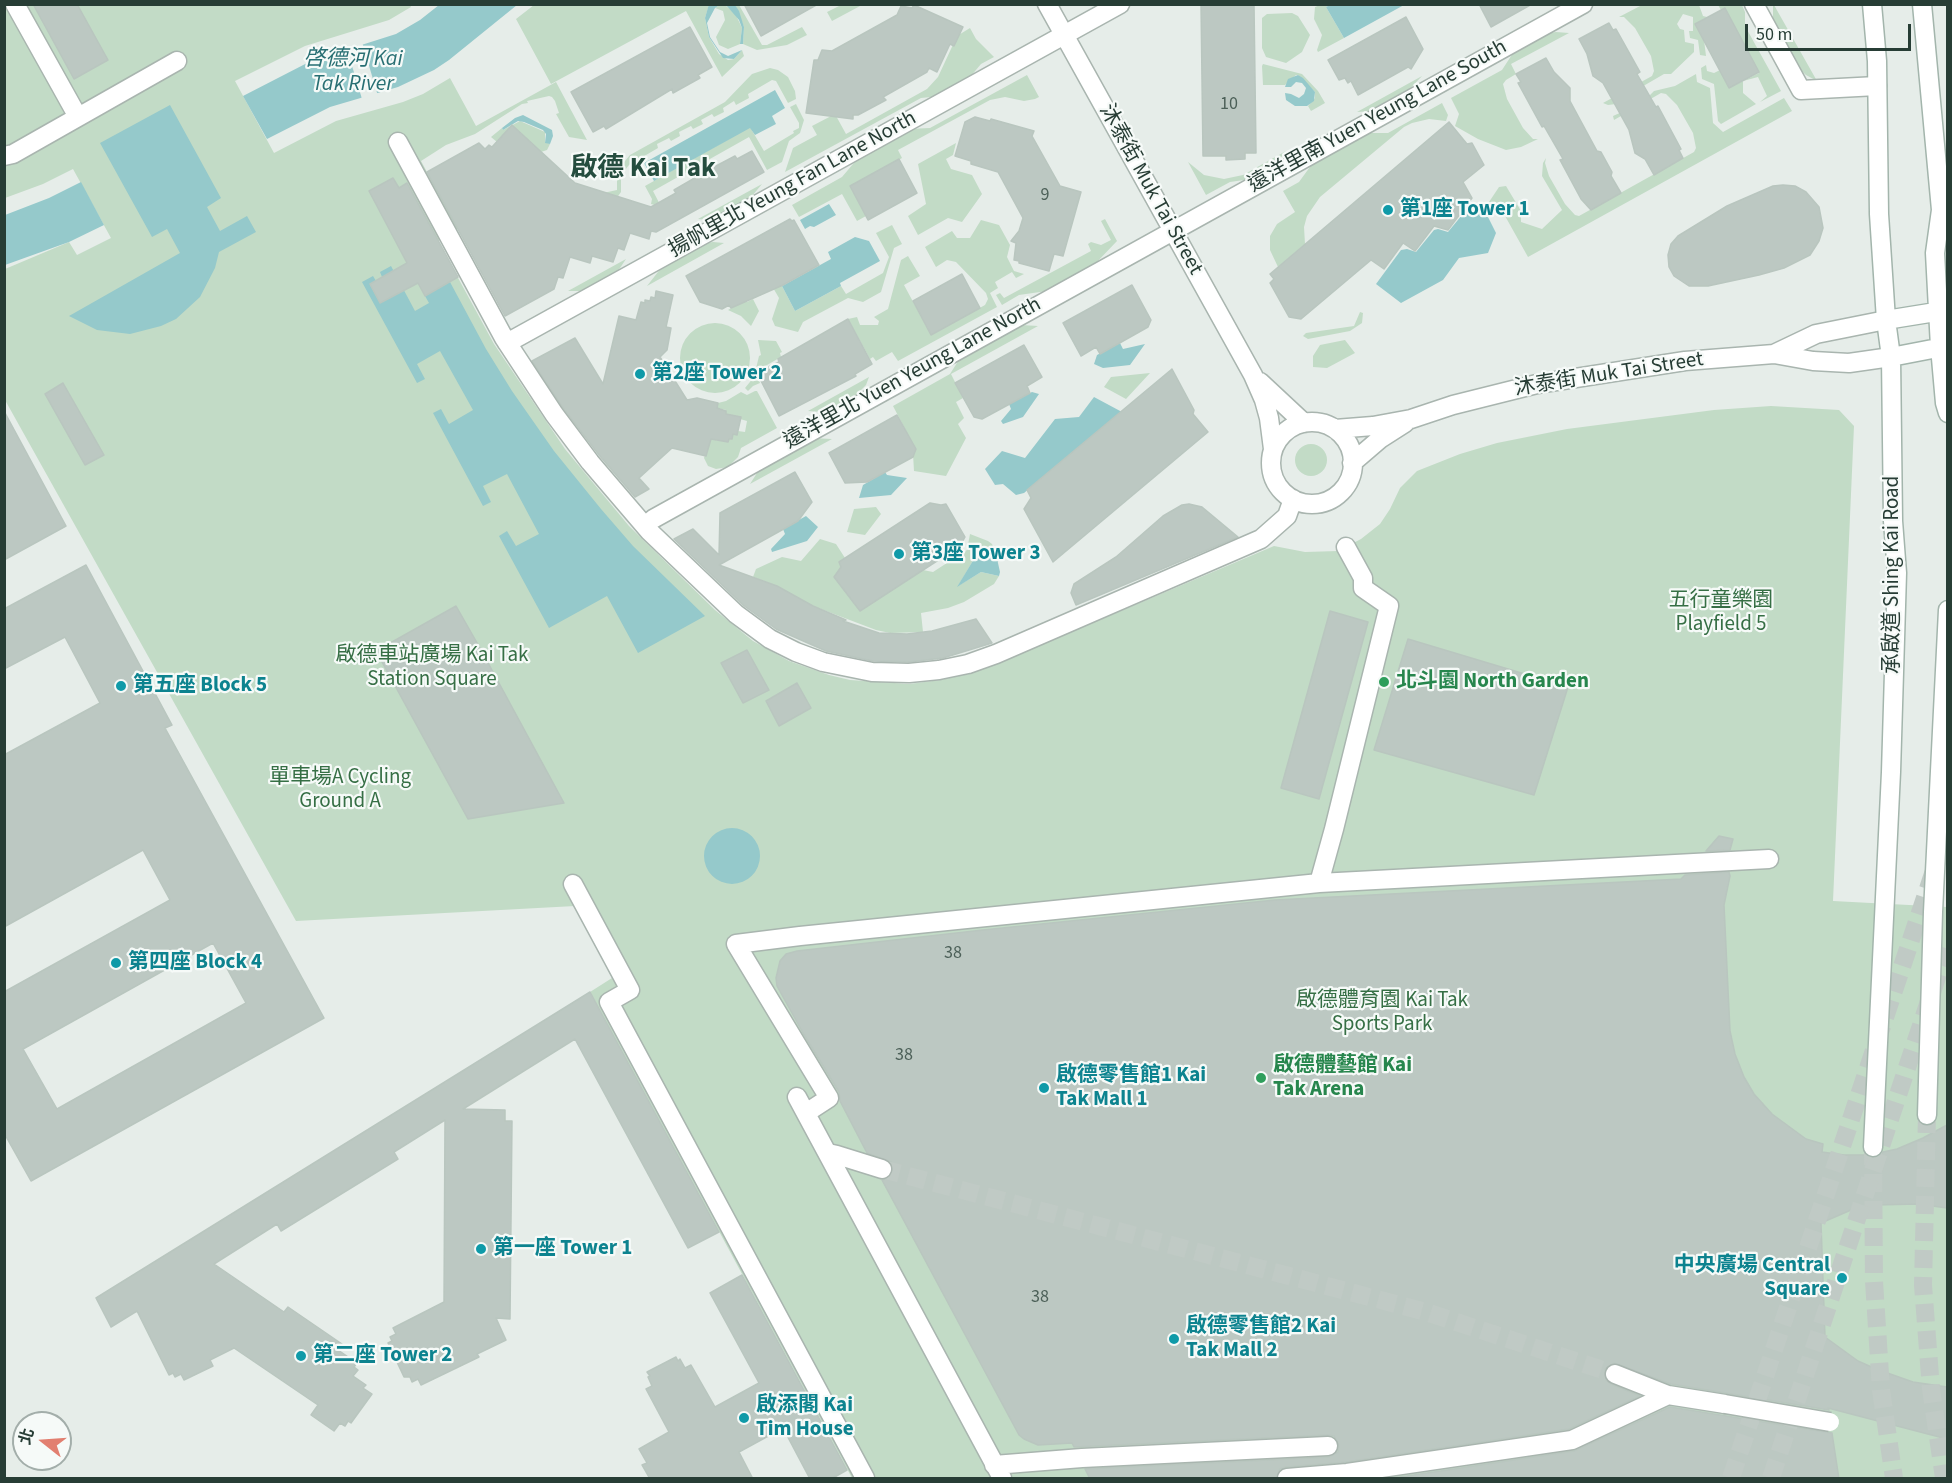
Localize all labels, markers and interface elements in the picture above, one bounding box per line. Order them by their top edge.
scale bar [1748,12,1914,50]
text: 50 m [1756,22,1792,47]
street label: 遠洋里南 Yuen Yeung Lane South [1244,35,1512,199]
water label: 啓德河 Kai Tak River [303,47,403,98]
house number: 10 [1220,94,1238,116]
street label: 沐泰街 Muk Tai Street [1093,100,1207,280]
street label: 揚帆里北 Yeung Fan Lane North [665,106,921,264]
district label: 啟德 Kai Tak [570,154,716,186]
house number: 9 [1041,185,1049,207]
place label: 第1座 Tower 1 [1400,197,1529,223]
marker: 第1座 Tower 1 [1381,203,1395,217]
street label: 遠洋里北 Yuen Yeung Lane North [780,293,1046,455]
street label: 沐泰街 Muk Tai Street [1513,348,1705,402]
place label: 第2座 Tower 2 [652,361,781,387]
marker: 第2座 Tower 2 [633,367,647,381]
street label: 承啟道 Shing Kai Road [1880,476,1906,674]
place label: 第3座 Tower 3 [911,541,1040,567]
marker: 第3座 Tower 3 [892,547,906,561]
park label: 五行童樂園 Playfield 5 [1669,588,1773,638]
park label: 啟德車站廣場 Kai Tak Station Square [335,643,529,693]
place label: 北斗園 North Garden [1396,669,1589,695]
place label: 第五座 Block 5 [133,673,267,699]
marker: 北斗園 North Garden [1377,675,1391,689]
marker: 第五座 Block 5 [114,679,128,693]
park label: 單車場A Cycling Ground A [269,765,411,815]
house number: 38 [944,943,962,965]
place label: 第四座 Block 4 [128,950,262,976]
marker: 第四座 Block 4 [109,956,123,970]
park label: 啟德體育園 Kai Tak Sports Park [1296,988,1468,1038]
house number: 38 [895,1045,913,1067]
place label: 啟德體藝館 Kai Tak Arena [1273,1053,1412,1103]
place label: 啟德零售館1 Kai Tak Mall 1 [1056,1063,1206,1113]
marker: 啟德體藝館 Kai Tak Arena [1254,1071,1268,1085]
marker: 啟德零售館1 Kai Tak Mall 1 [1037,1081,1051,1095]
place label: 第一座 Tower 1 [493,1236,632,1262]
marker: 第一座 Tower 1 [474,1242,488,1256]
place label: 中央廣場 Central Square [1674,1253,1830,1303]
marker: 中央廣場 Central Square [1835,1271,1849,1285]
house number: 38 [1031,1287,1049,1309]
place label: 啟德零售館2 Kai Tak Mall 2 [1186,1314,1336,1364]
marker: 啟德零售館2 Kai Tak Mall 2 [1167,1332,1181,1346]
place label: 第二座 Tower 2 [313,1343,452,1369]
marker: 第二座 Tower 2 [294,1349,308,1363]
place label: 啟添閣 Kai Tim House [756,1393,854,1443]
north arrow [12,1411,72,1471]
marker: 啟添閣 Kai Tim House [737,1411,751,1425]
text: 北 [14,1425,40,1447]

